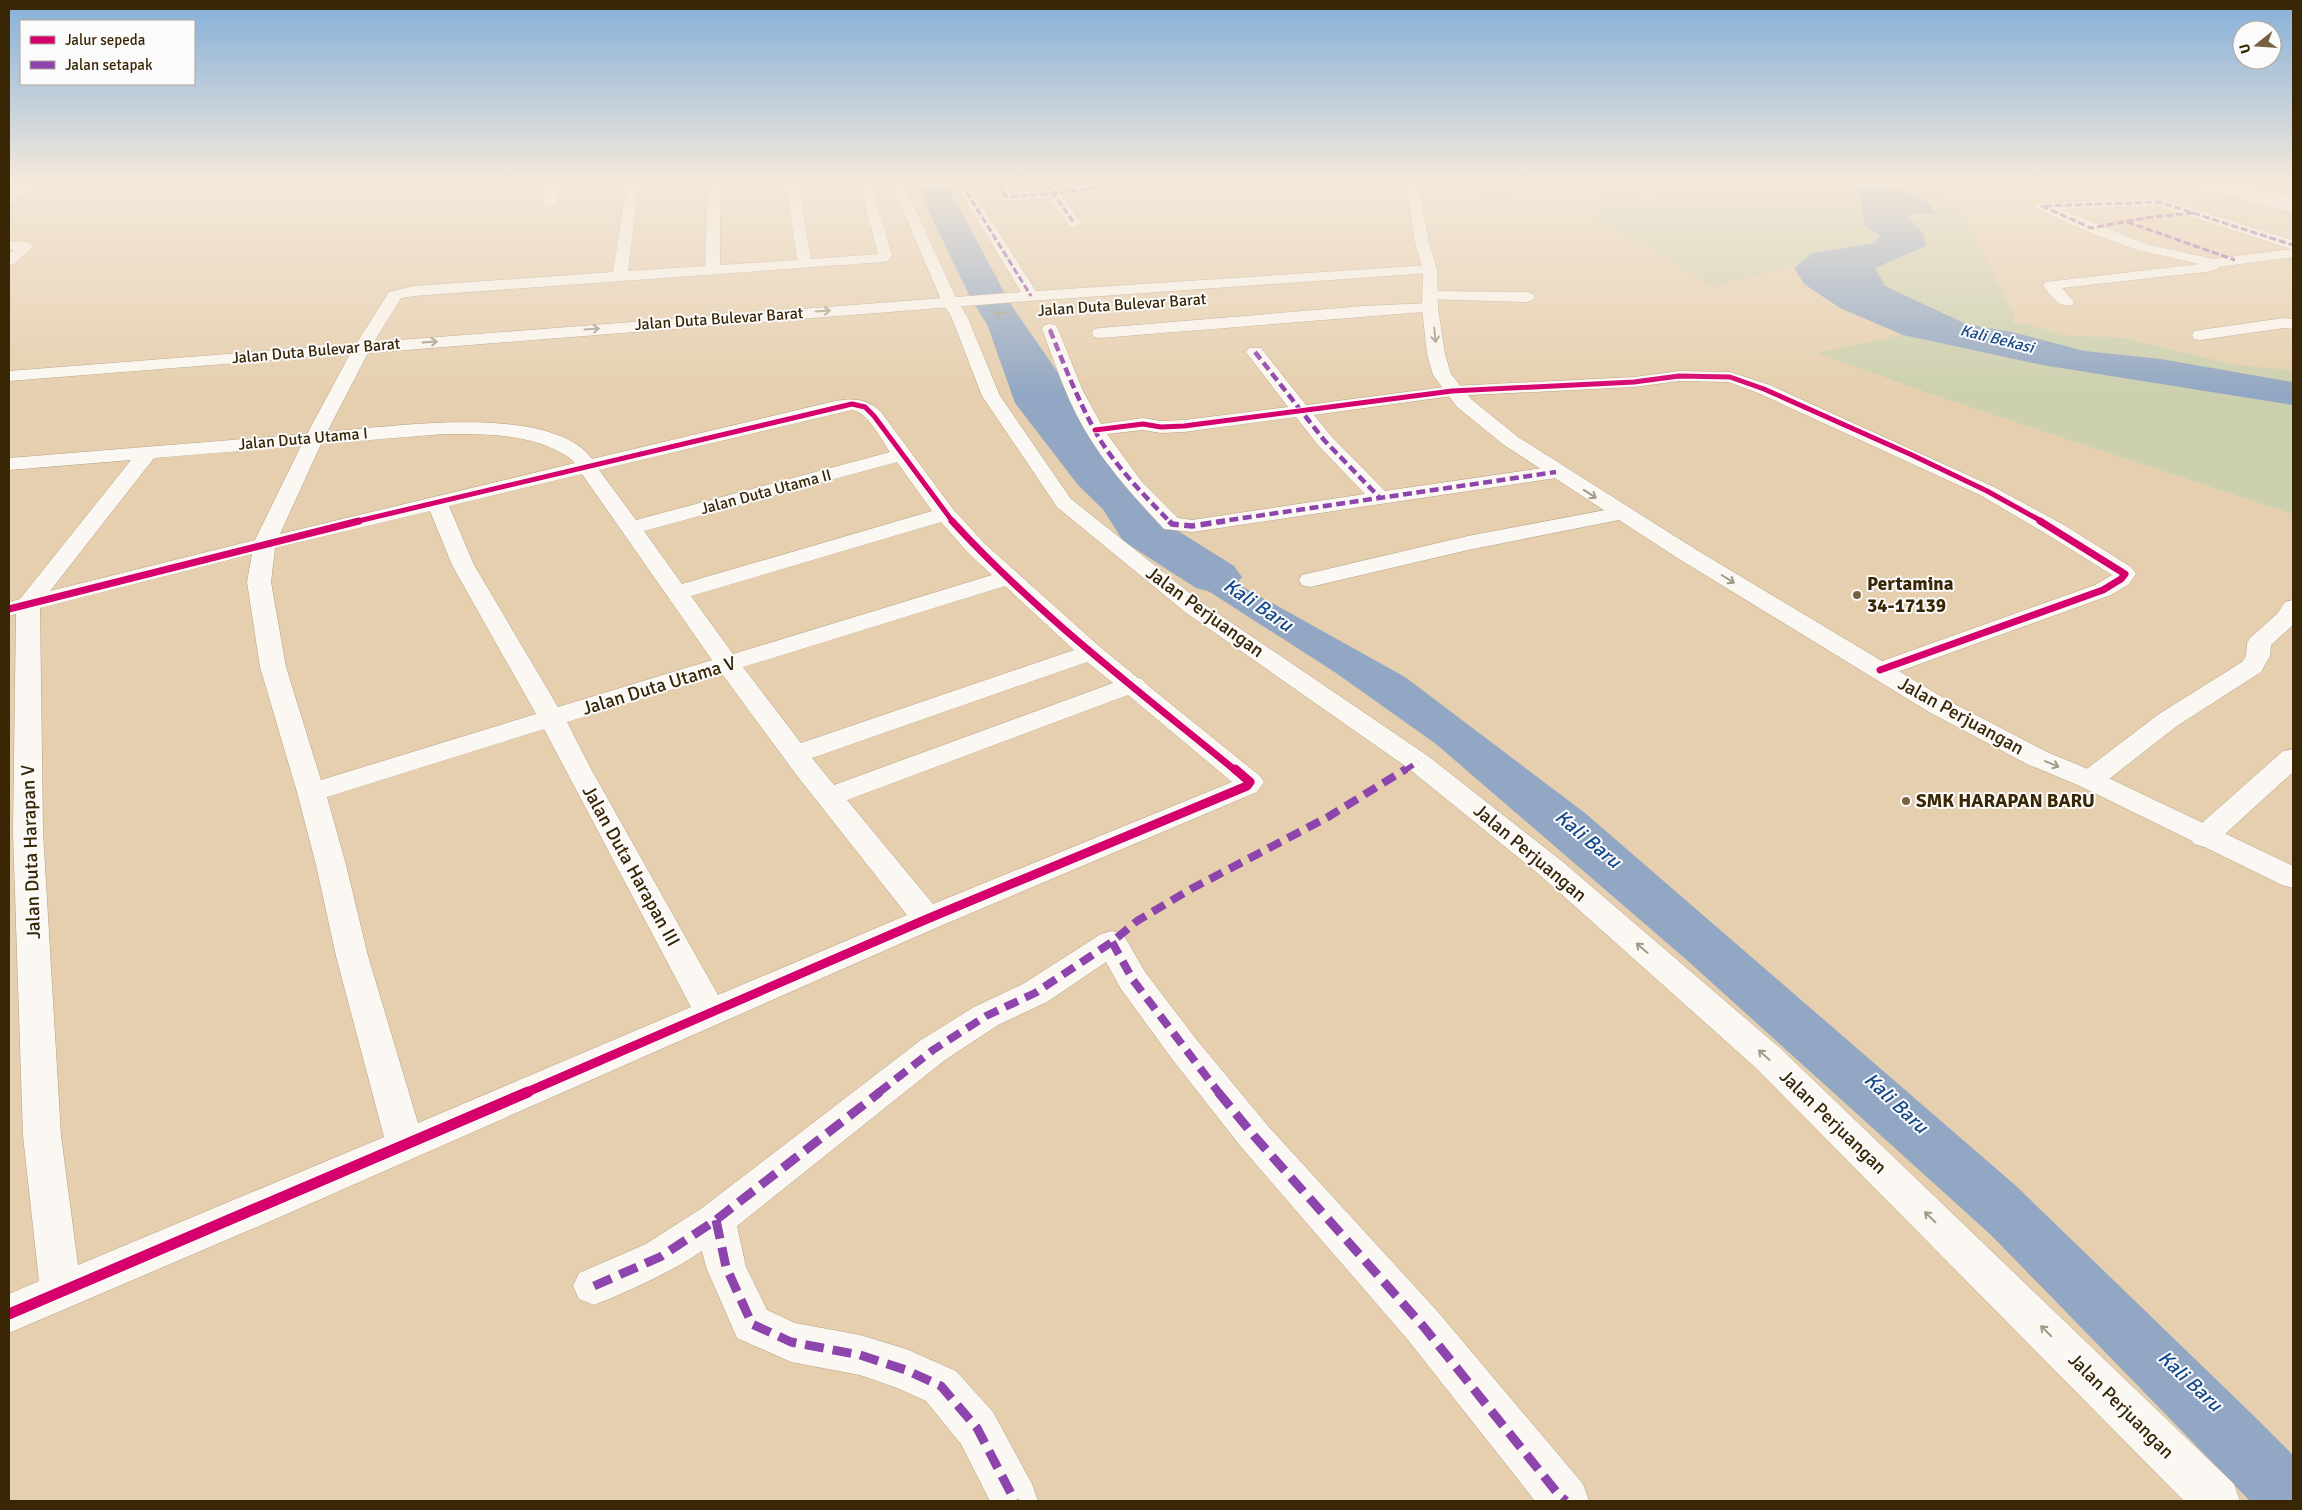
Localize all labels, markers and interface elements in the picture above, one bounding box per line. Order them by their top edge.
legend [20,20,195,85]
north arrow [2232,20,2282,70]
text: Jalur sepeda [65,31,145,49]
text: U [2236,42,2255,56]
text: Jalan setapak [65,56,153,74]
street label: Jalan Duta Bulevar Barat [1037,289,1207,321]
street label: Jalan Duta Bulevar Barat [634,303,804,335]
one-way arrow [815,307,831,316]
one-way arrow [993,309,1009,318]
water label: Kali Bekasi [1958,320,2038,358]
one-way arrow [583,325,599,334]
one-way arrow [1430,327,1440,343]
street label: Jalan Duta Bulevar Barat [231,334,401,368]
one-way arrow [421,337,437,346]
street label: Jalan Duta Utama I [237,423,369,455]
street label: Jalan Duta Utama II [698,465,834,519]
one-way arrow [1583,489,1597,499]
street label: Jalan Perjuangan [1141,561,1269,663]
place label: Pertamina 34-17139 [1867,572,1954,618]
water label: Kali Baru [1219,573,1298,638]
one-way arrow [1721,575,1735,585]
marker: Pertamina 34-17139 [1851,589,1863,601]
street label: Jalan Duta Utama V [579,651,739,721]
street label: Jalan Perjuangan [1894,672,2028,760]
one-way arrow [2043,760,2059,769]
street label: Jalan Duta Harapan V [16,764,46,940]
street label: Jalan Duta Harapan III [577,781,685,951]
place label: SMK HARAPAN BARU [1916,789,2095,813]
marker: SMK HARAPAN BARU [1900,795,1912,807]
street label: Jalan Perjuangan [1469,799,1591,907]
water label: Kali Baru [1550,804,1627,874]
one-way arrow [1635,942,1648,954]
one-way arrow [1757,1049,1770,1061]
street label: Jalan Perjuangan [1774,1065,1892,1179]
water label: Kali Baru [1859,1067,1934,1140]
one-way arrow [1925,1212,1937,1224]
one-way arrow [2040,1325,2052,1338]
water label: Kali Baru [2153,1345,2228,1418]
street label: Jalan Perjuangan [2063,1348,2179,1464]

